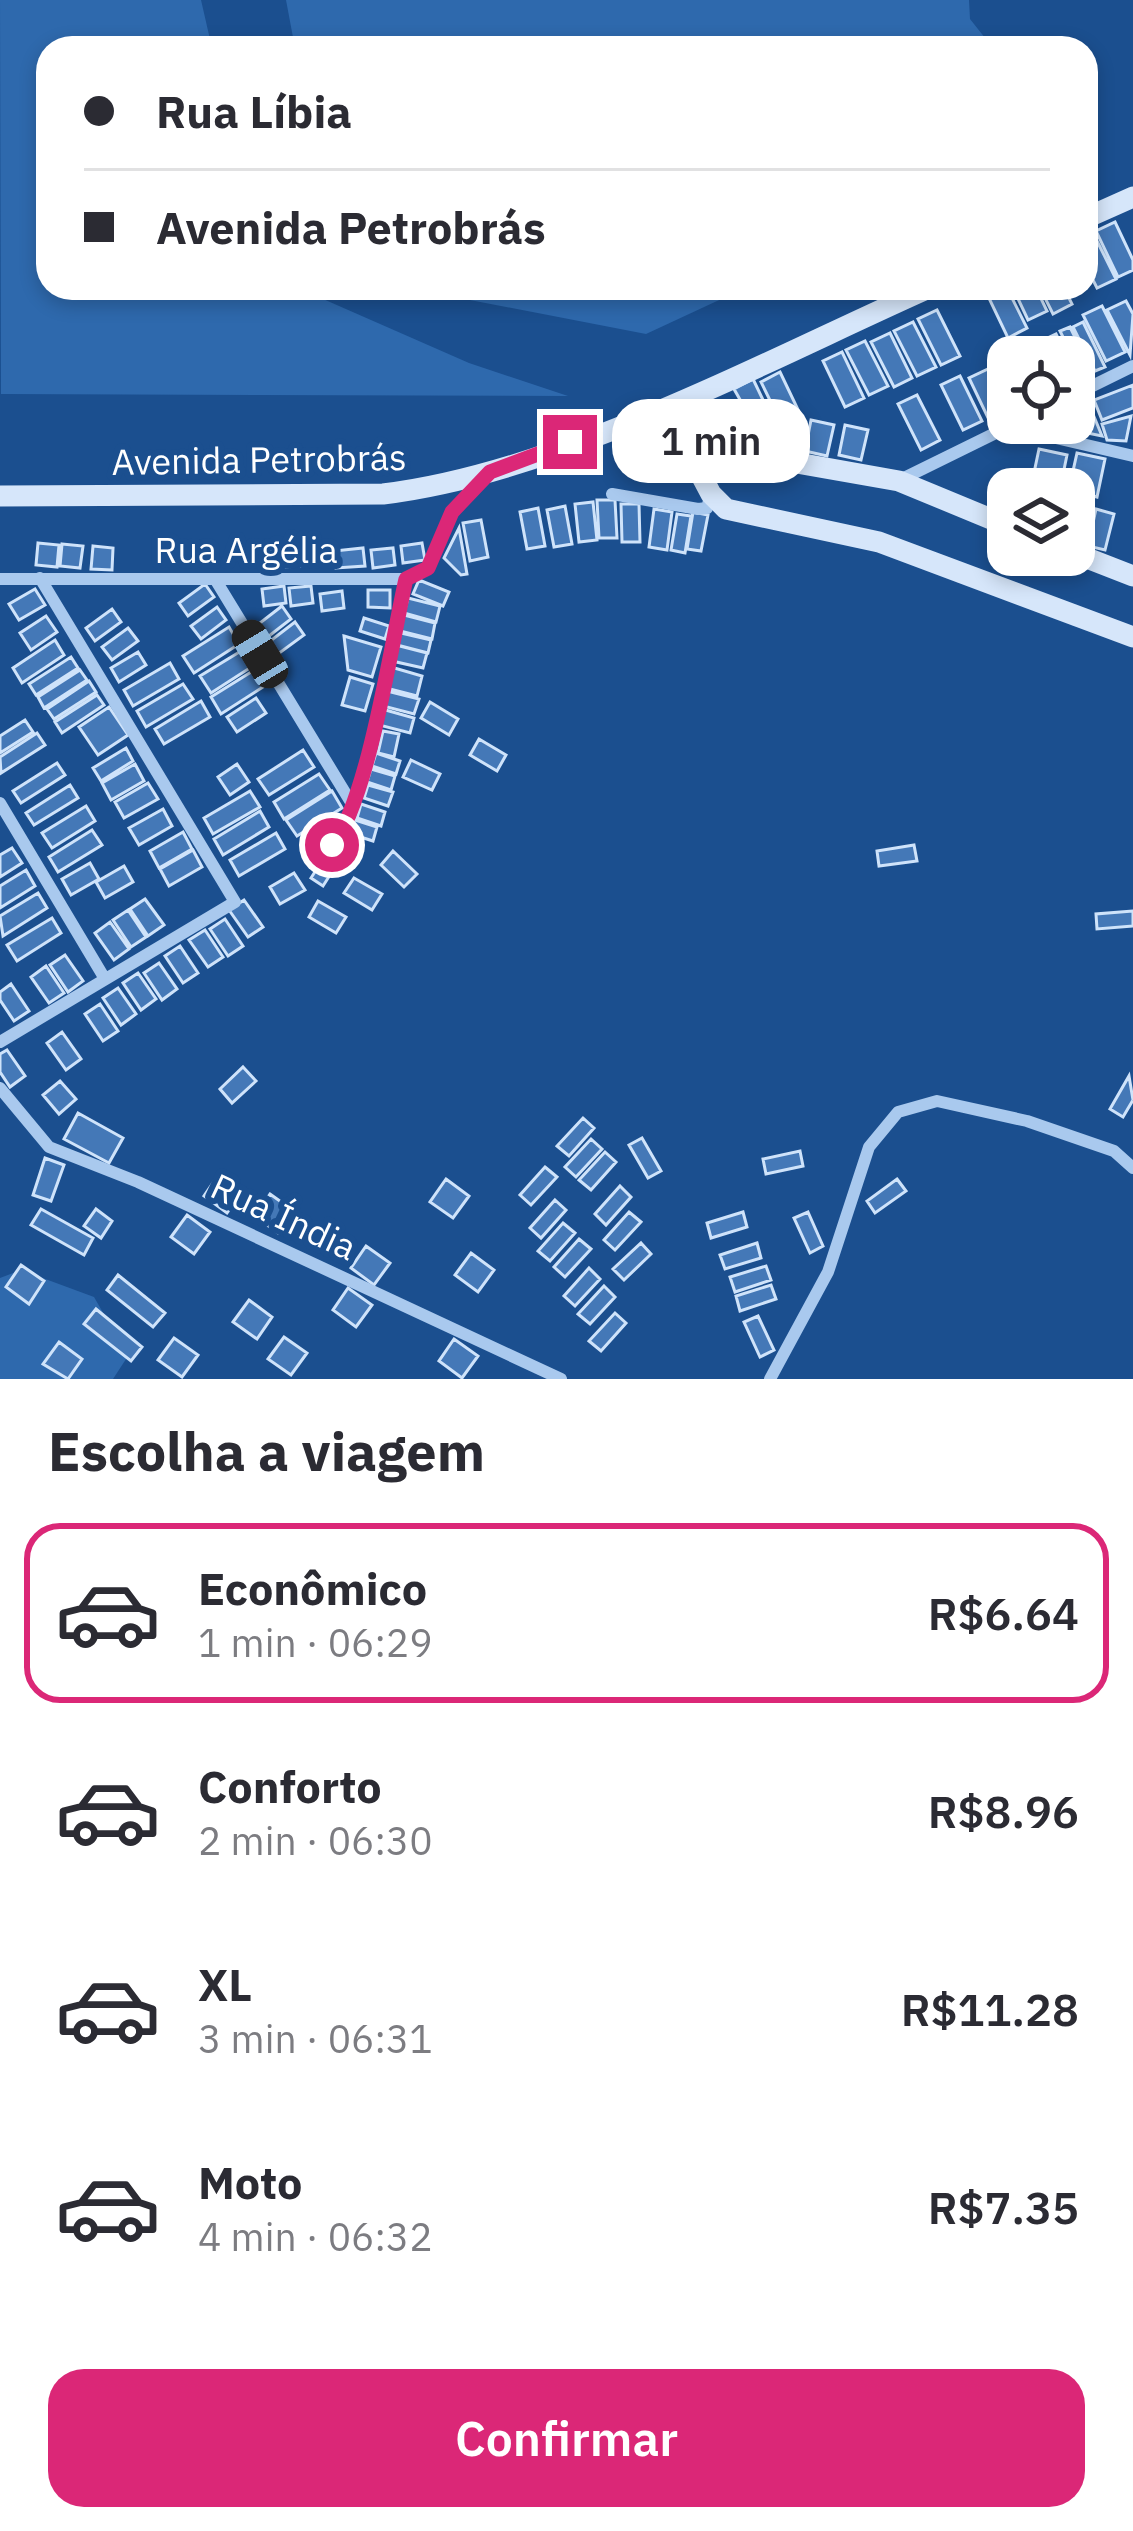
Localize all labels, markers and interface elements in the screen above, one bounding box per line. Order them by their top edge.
text: Rua Líbia [156,82,352,140]
text: Avenida Petrobrás [156,198,546,256]
map controls [987,336,1095,576]
button: locate [987,336,1095,444]
callout: 1 min [612,400,810,484]
route end [543,415,597,469]
text: 1 min [661,415,761,466]
street label: Avenida Petrobrás [111,433,407,485]
button: layers [987,468,1095,576]
street label: Rua Argélia [154,526,338,573]
car [226,614,294,694]
route start [305,818,359,872]
street label: Rua Índia [204,1162,364,1270]
text: Escolha a viagem [48,1416,485,1486]
icon: car [54,1559,162,1667]
text: Econômico [198,1559,427,1617]
text: R$6.64 [928,1584,1079,1642]
text: 1 min · 06:29 [198,1617,433,1668]
icon: car [54,1757,162,1865]
text: Conforto [198,1757,382,1815]
text: R$8.96 [928,1782,1079,1840]
text: 2 min · 06:30 [198,1815,433,1866]
icon: car [54,1955,162,2063]
text: XL [198,1955,252,2013]
text: R$11.28 [901,1980,1079,2038]
text: 3 min · 06:31 [198,2013,433,2064]
icon: car [54,2153,162,2261]
text: Moto [198,2153,302,2211]
text: R$7.35 [928,2178,1079,2236]
text: 4 min · 06:32 [198,2211,433,2262]
button: Confirmar [48,2369,1085,2507]

